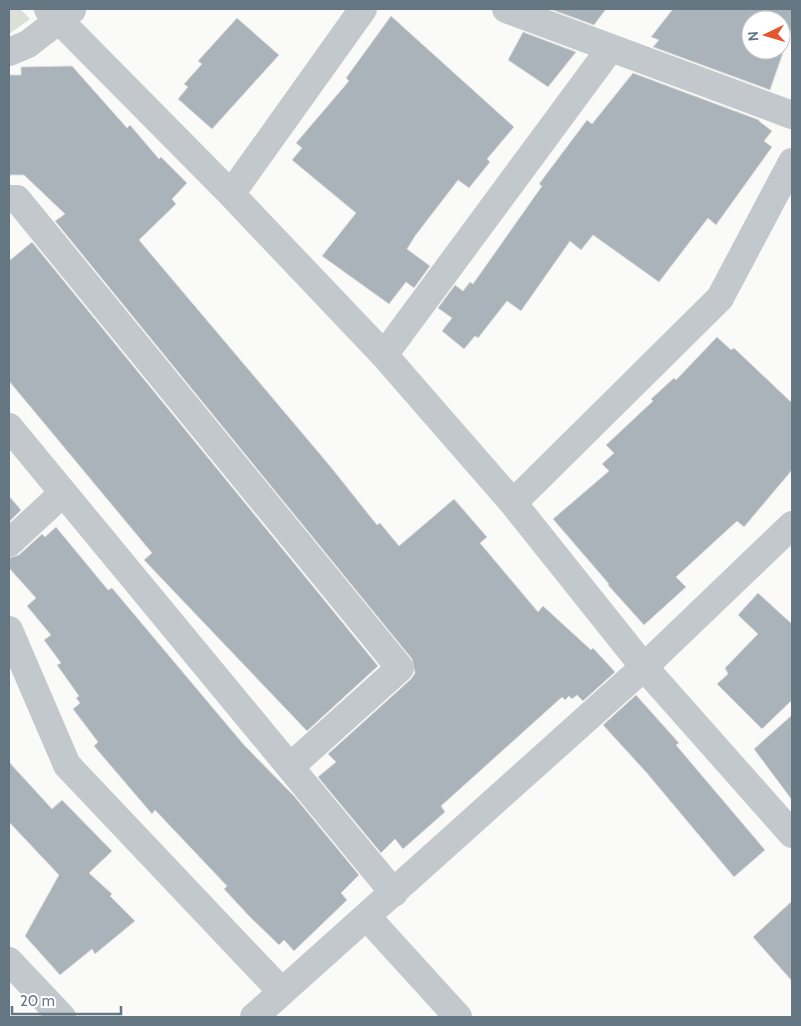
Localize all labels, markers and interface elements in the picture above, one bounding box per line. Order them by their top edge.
north arrow [741,10,791,60]
text: N [744,30,762,42]
scale bar [12,984,121,1016]
text: 20 m [20,992,55,1010]

